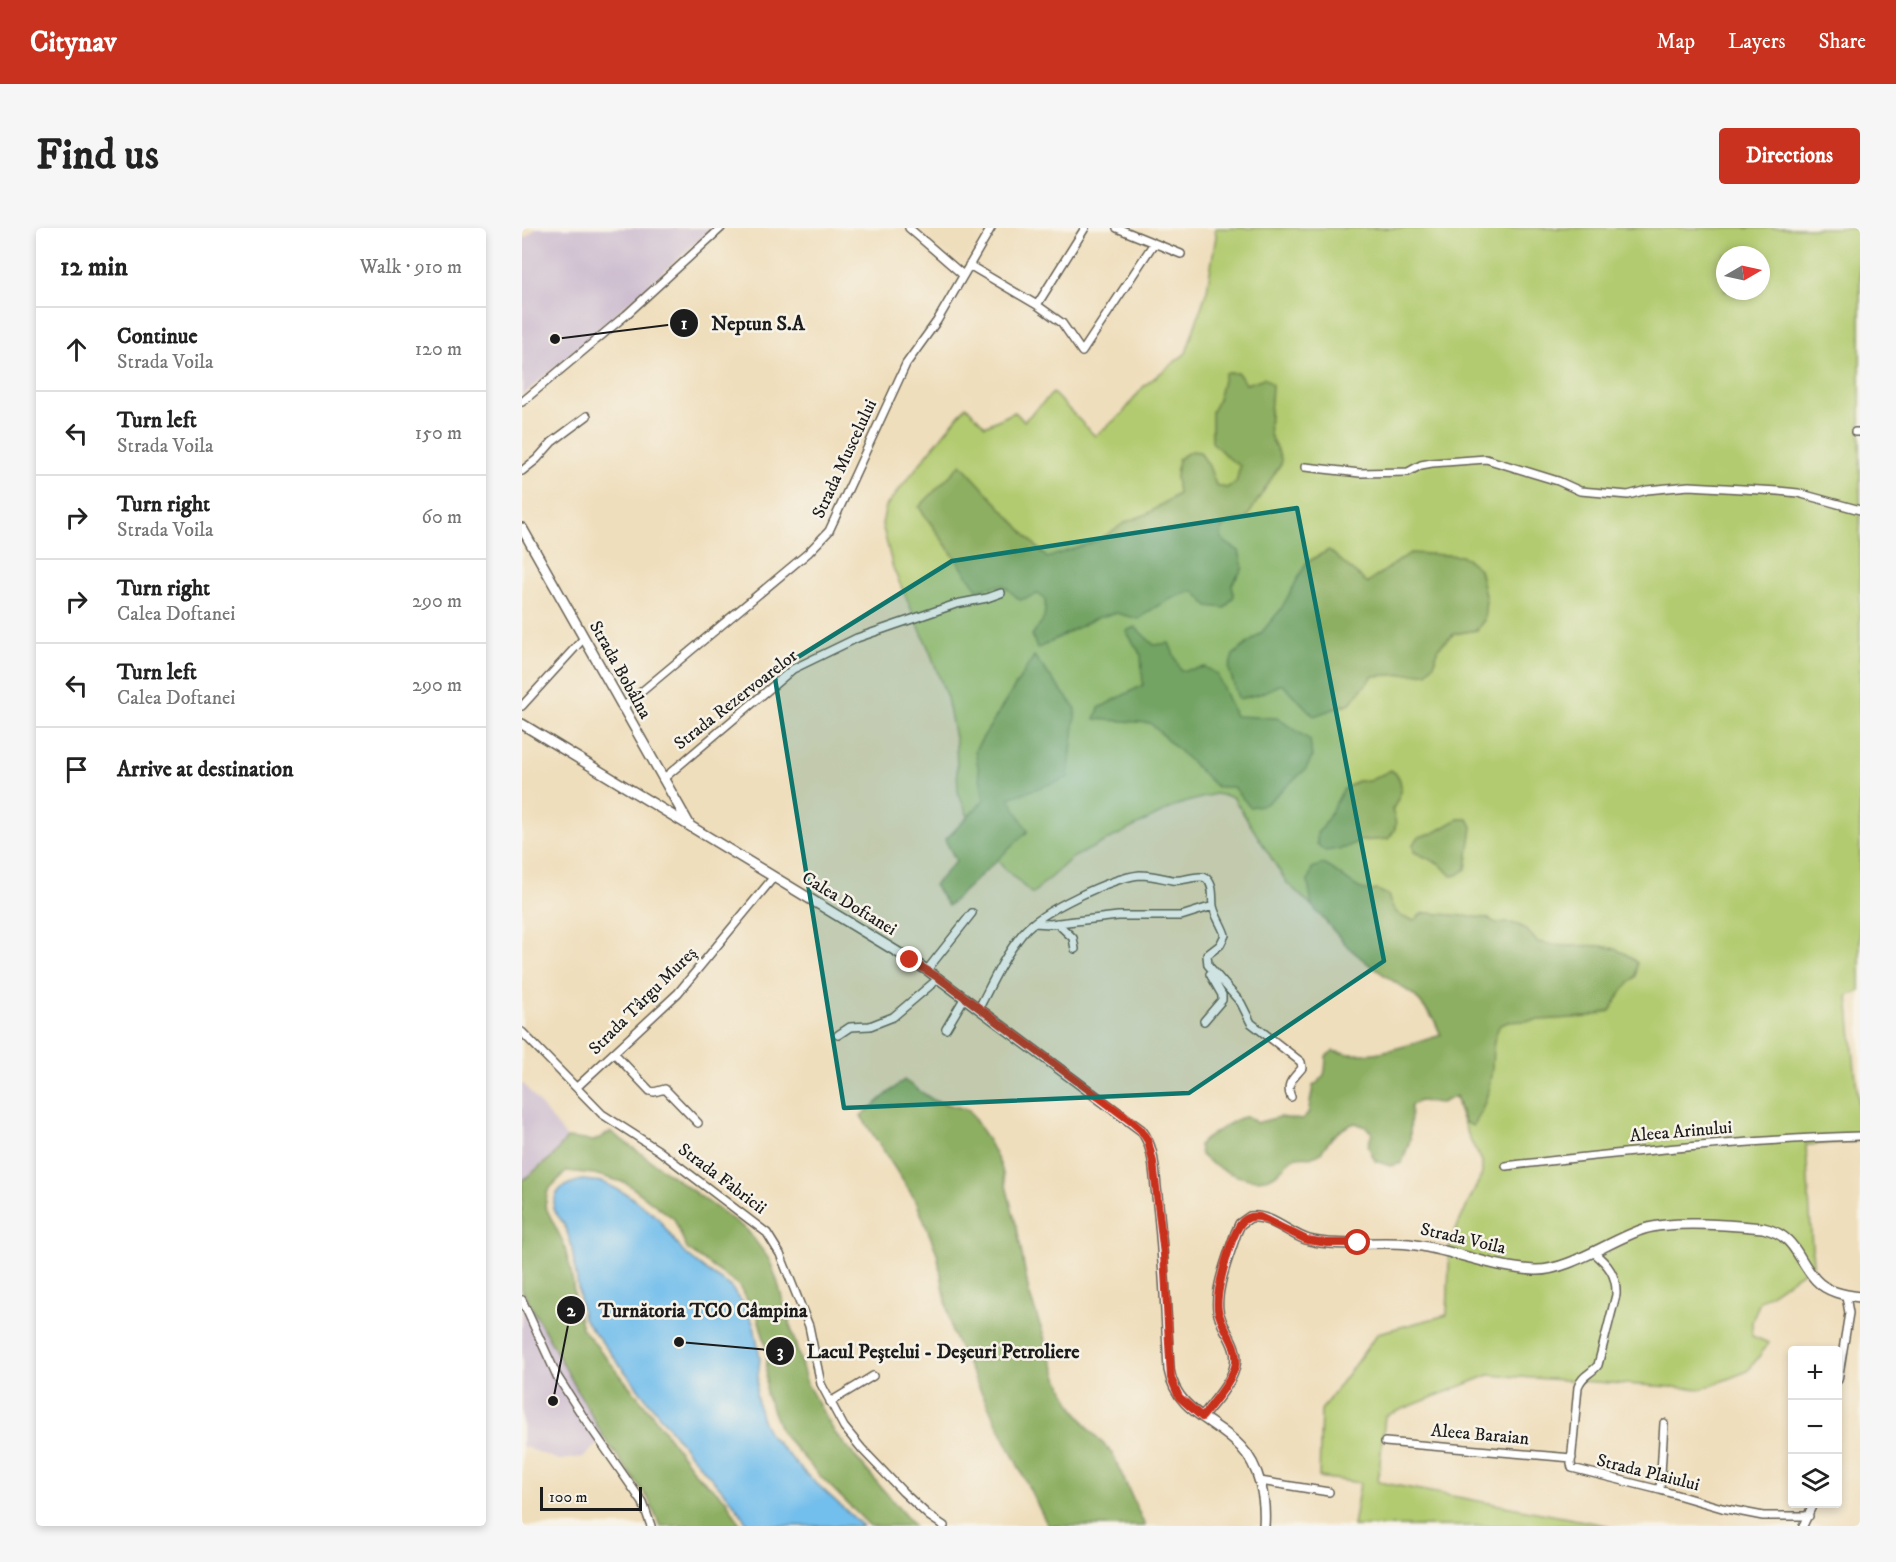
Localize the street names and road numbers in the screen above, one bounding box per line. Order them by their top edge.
street label: Strada Muscelului [808,396,882,522]
street label: Strada Bobâlna [584,617,656,723]
street label: Strada Rezervoarelor [670,645,802,755]
street label: Calea Doftanei [798,867,900,941]
street label: Strada Târgu Mureș [584,942,702,1060]
street label: Aleea Arinului [1629,1117,1733,1147]
street label: Strada Fabricii [673,1139,771,1219]
street label: Strada Voila [1418,1219,1508,1260]
street label: Aleea Baraian [1430,1420,1531,1450]
street label: Strada Plaiului [1594,1450,1702,1496]

